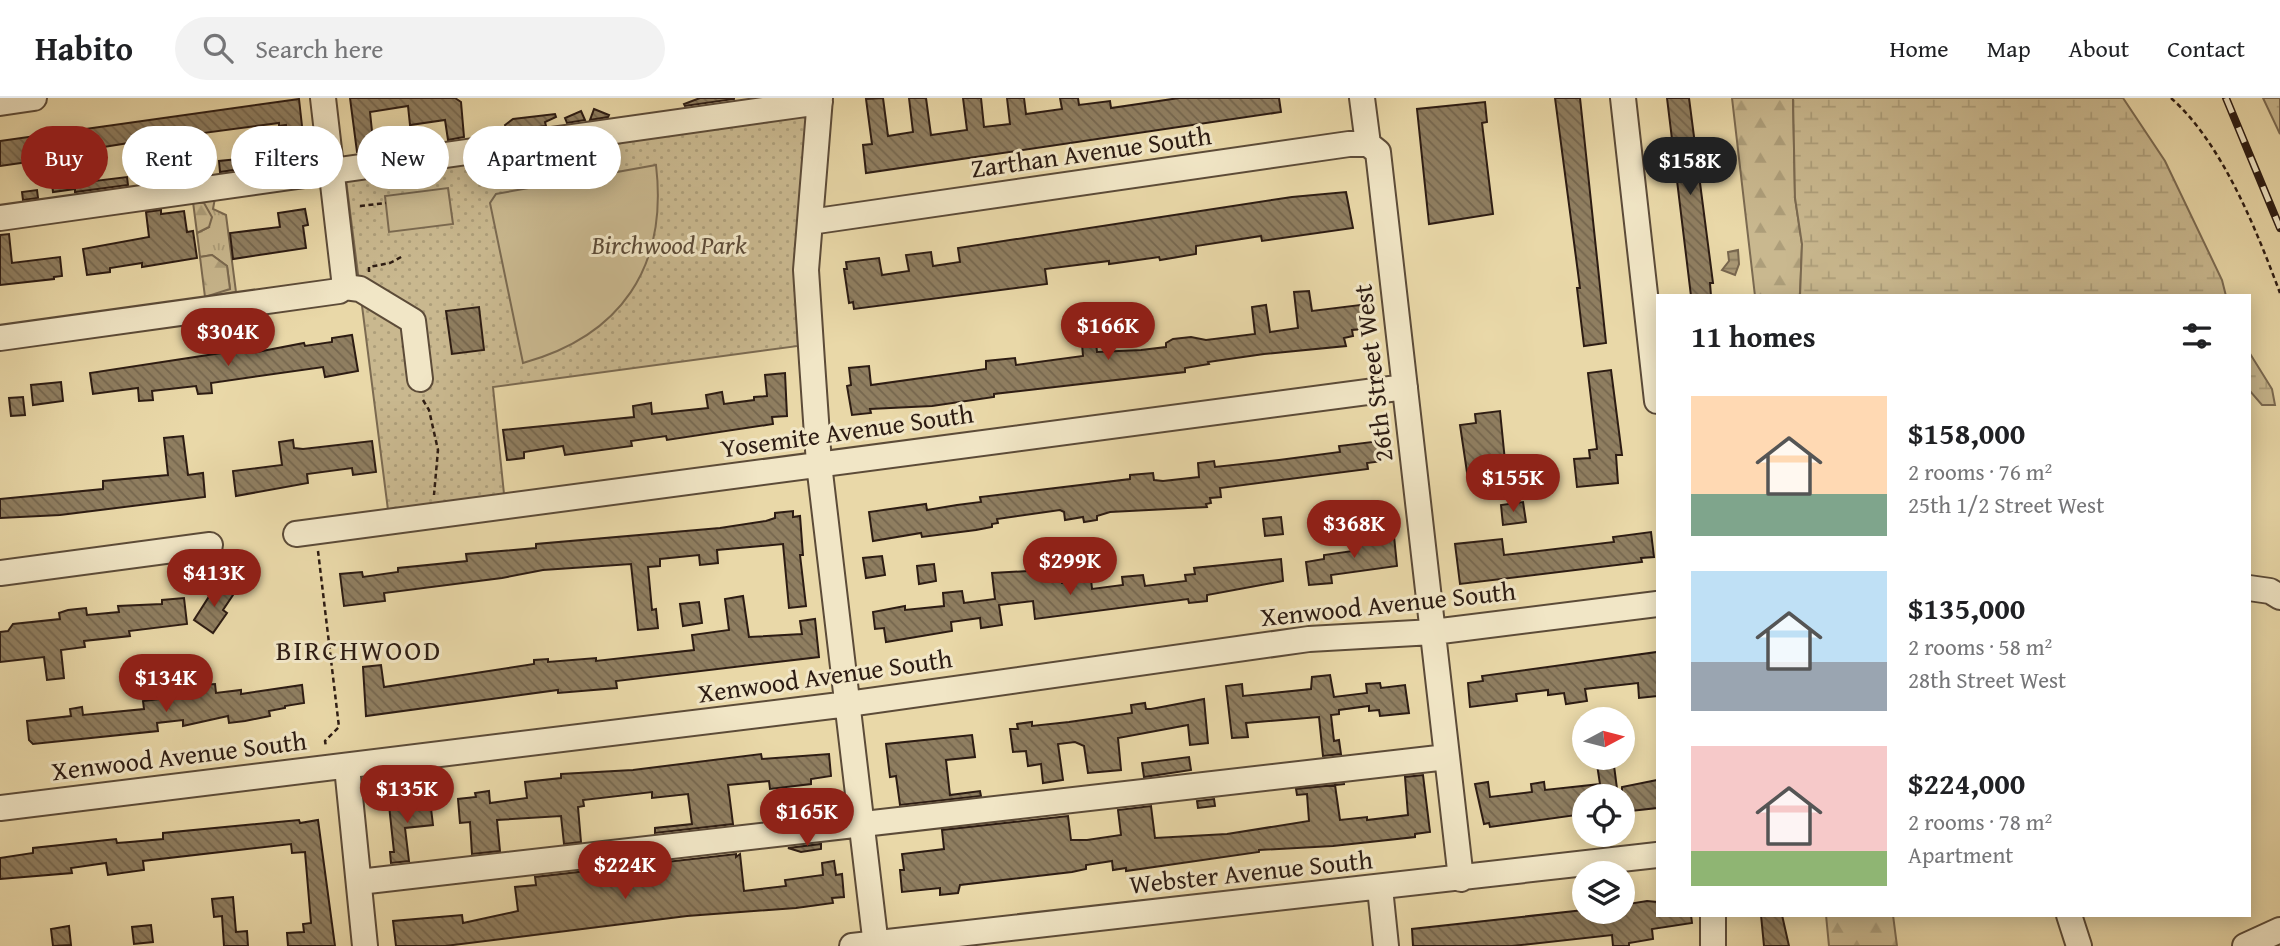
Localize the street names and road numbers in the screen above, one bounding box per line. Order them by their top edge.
street label: Zarthan Avenue South [968,115,1214,188]
street label: 26th Street West [1342,282,1403,464]
street label: Yosemite Avenue South [718,393,976,468]
street label: Xenwood Avenue South [1258,571,1518,636]
street label: Xenwood Avenue South [695,638,955,713]
street label: Xenwood Avenue South [49,720,309,790]
street label: Webster Avenue South [1127,839,1375,904]

